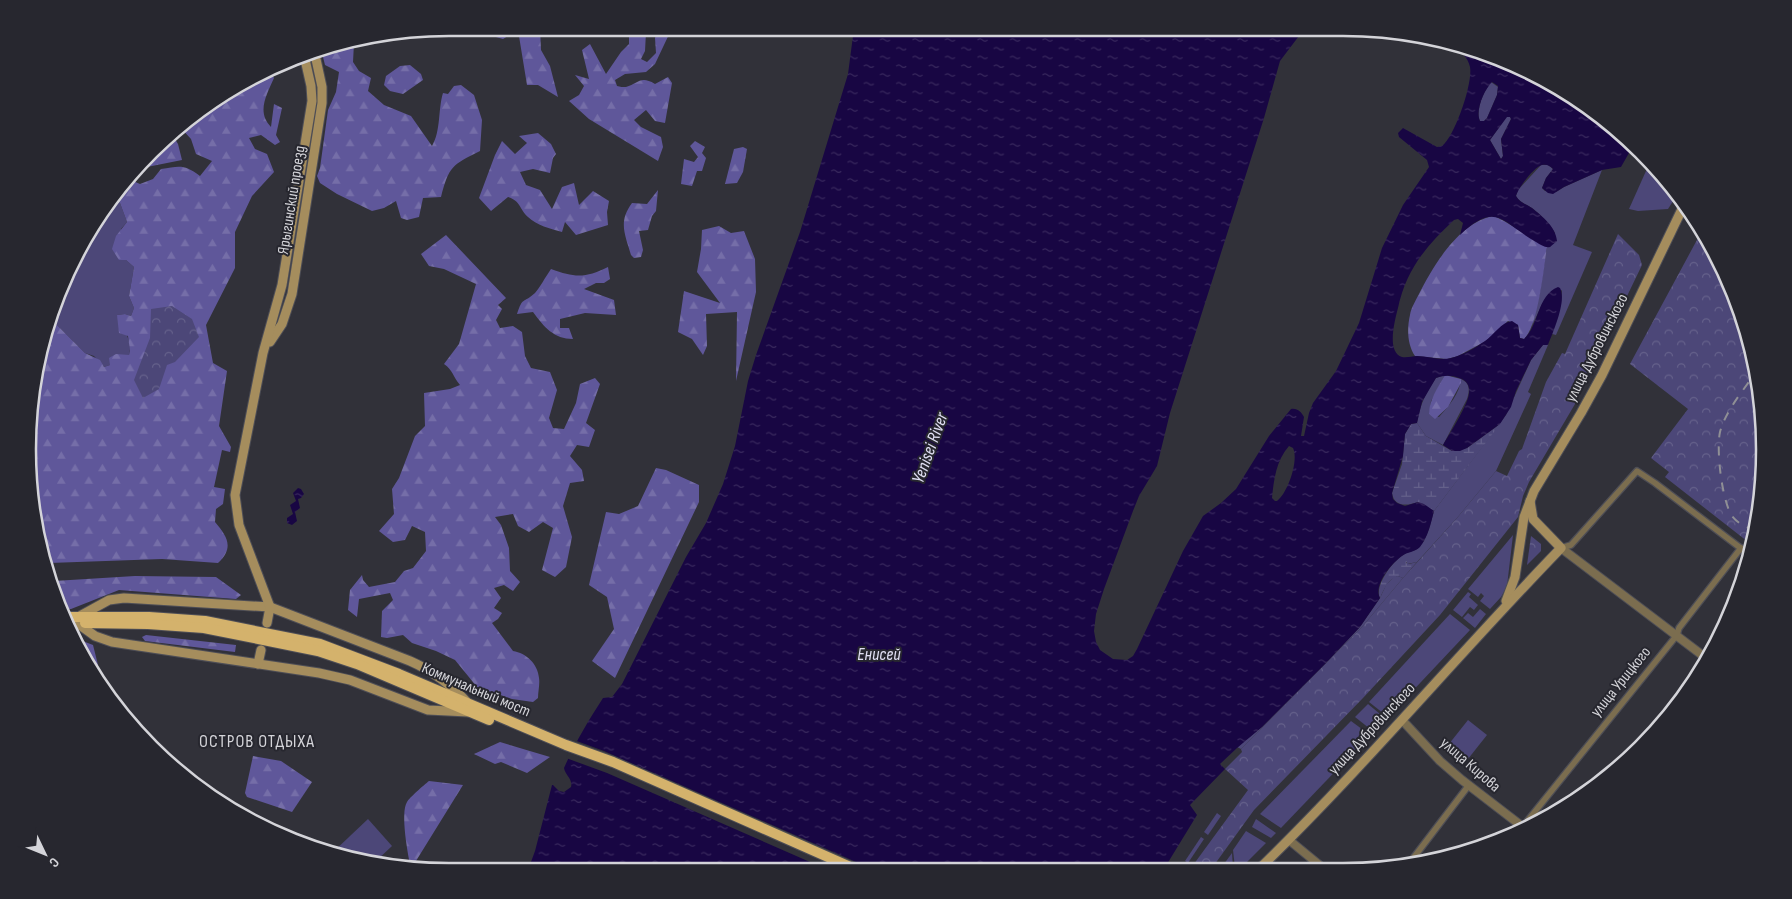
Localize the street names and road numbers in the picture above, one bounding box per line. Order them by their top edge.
street label: Ярыгинский проезд [274,144,310,256]
street label: улица Дубровинского [1562,291,1632,405]
street label: улица Урицкого [1587,643,1655,721]
street label: Коммунальный мост [419,659,533,721]
street label: улица Дубровинского [1325,679,1419,779]
street label: улица Кирова [1436,734,1504,796]

